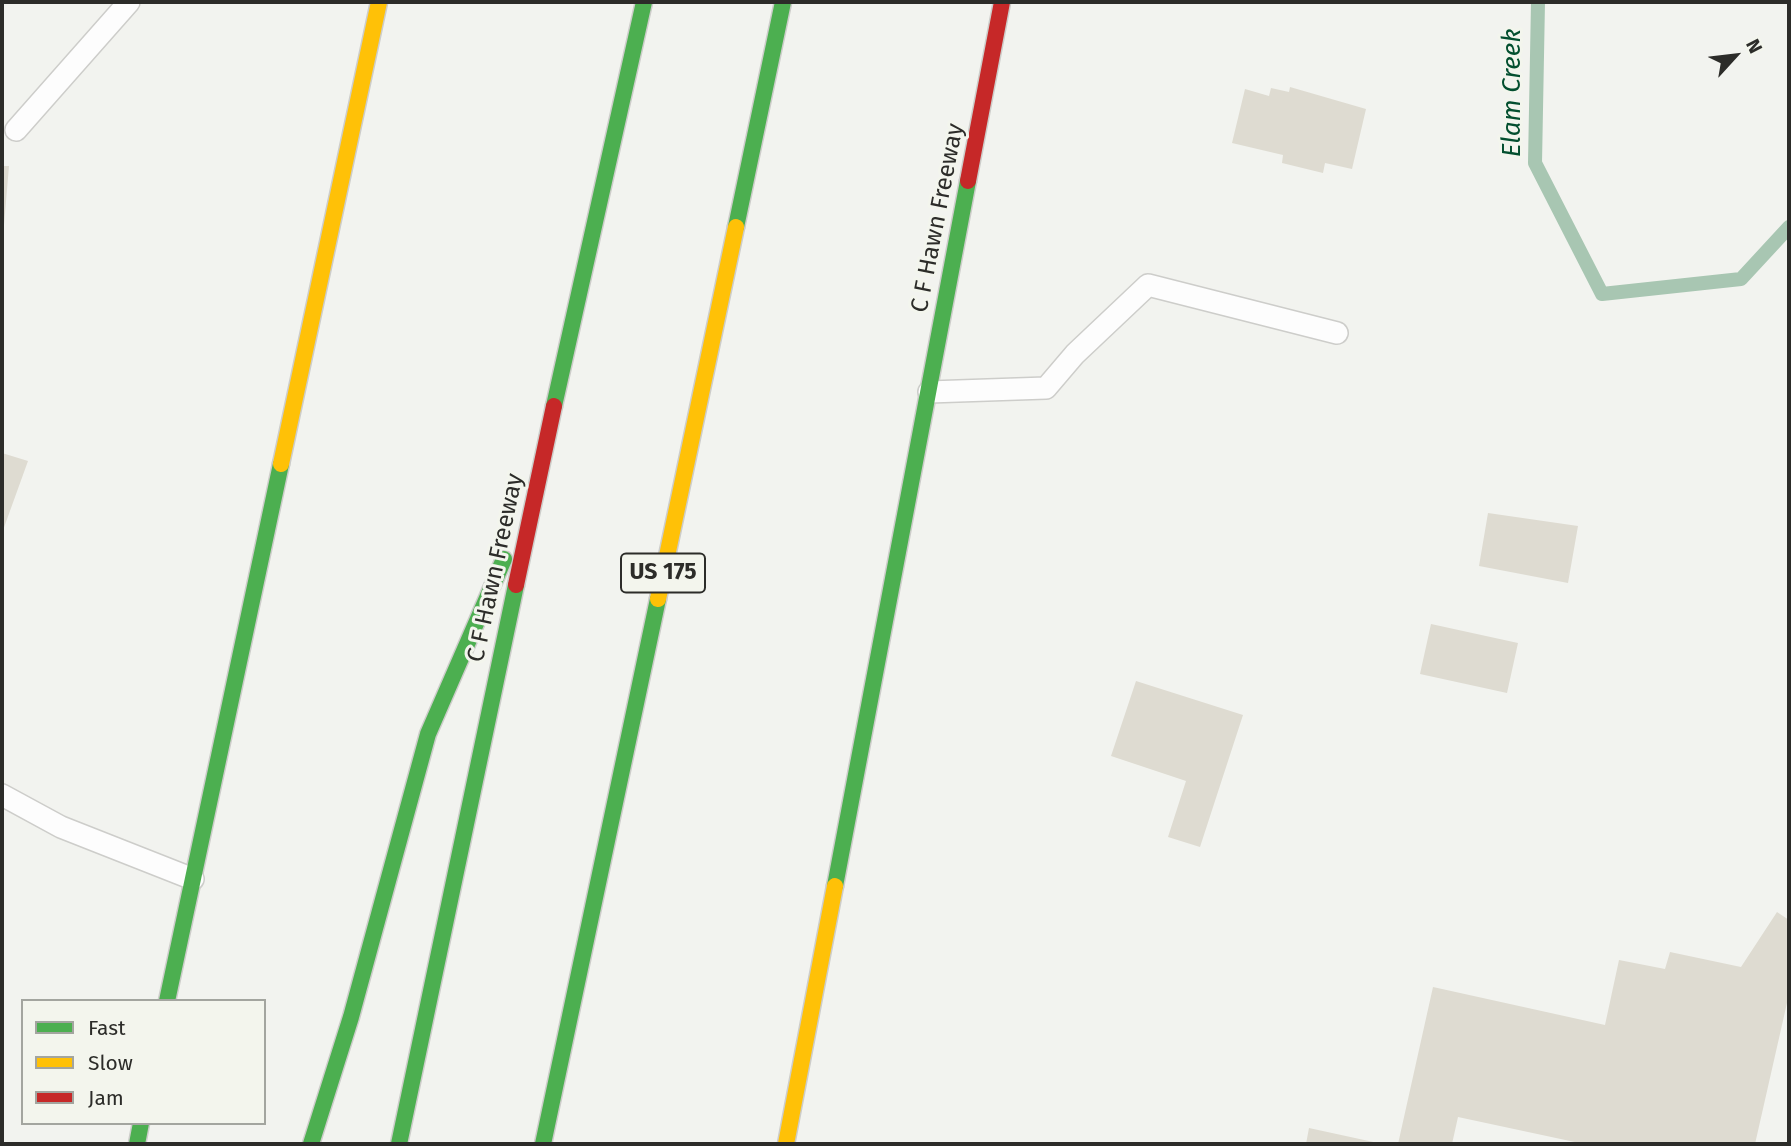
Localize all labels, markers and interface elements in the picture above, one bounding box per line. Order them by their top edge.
north arrow [1700,21,1770,91]
water label: Elam Creek [1497,29,1529,157]
text: N [1741,35,1767,57]
street label: C F Hawn Freeway [906,121,970,315]
street label: C F Hawn Freeway [462,471,530,665]
road number: US 175 [621,554,705,593]
legend [21,999,266,1125]
text: Fast [88,1015,126,1041]
text: Slow [88,1050,133,1076]
text: Jam [88,1085,124,1111]

